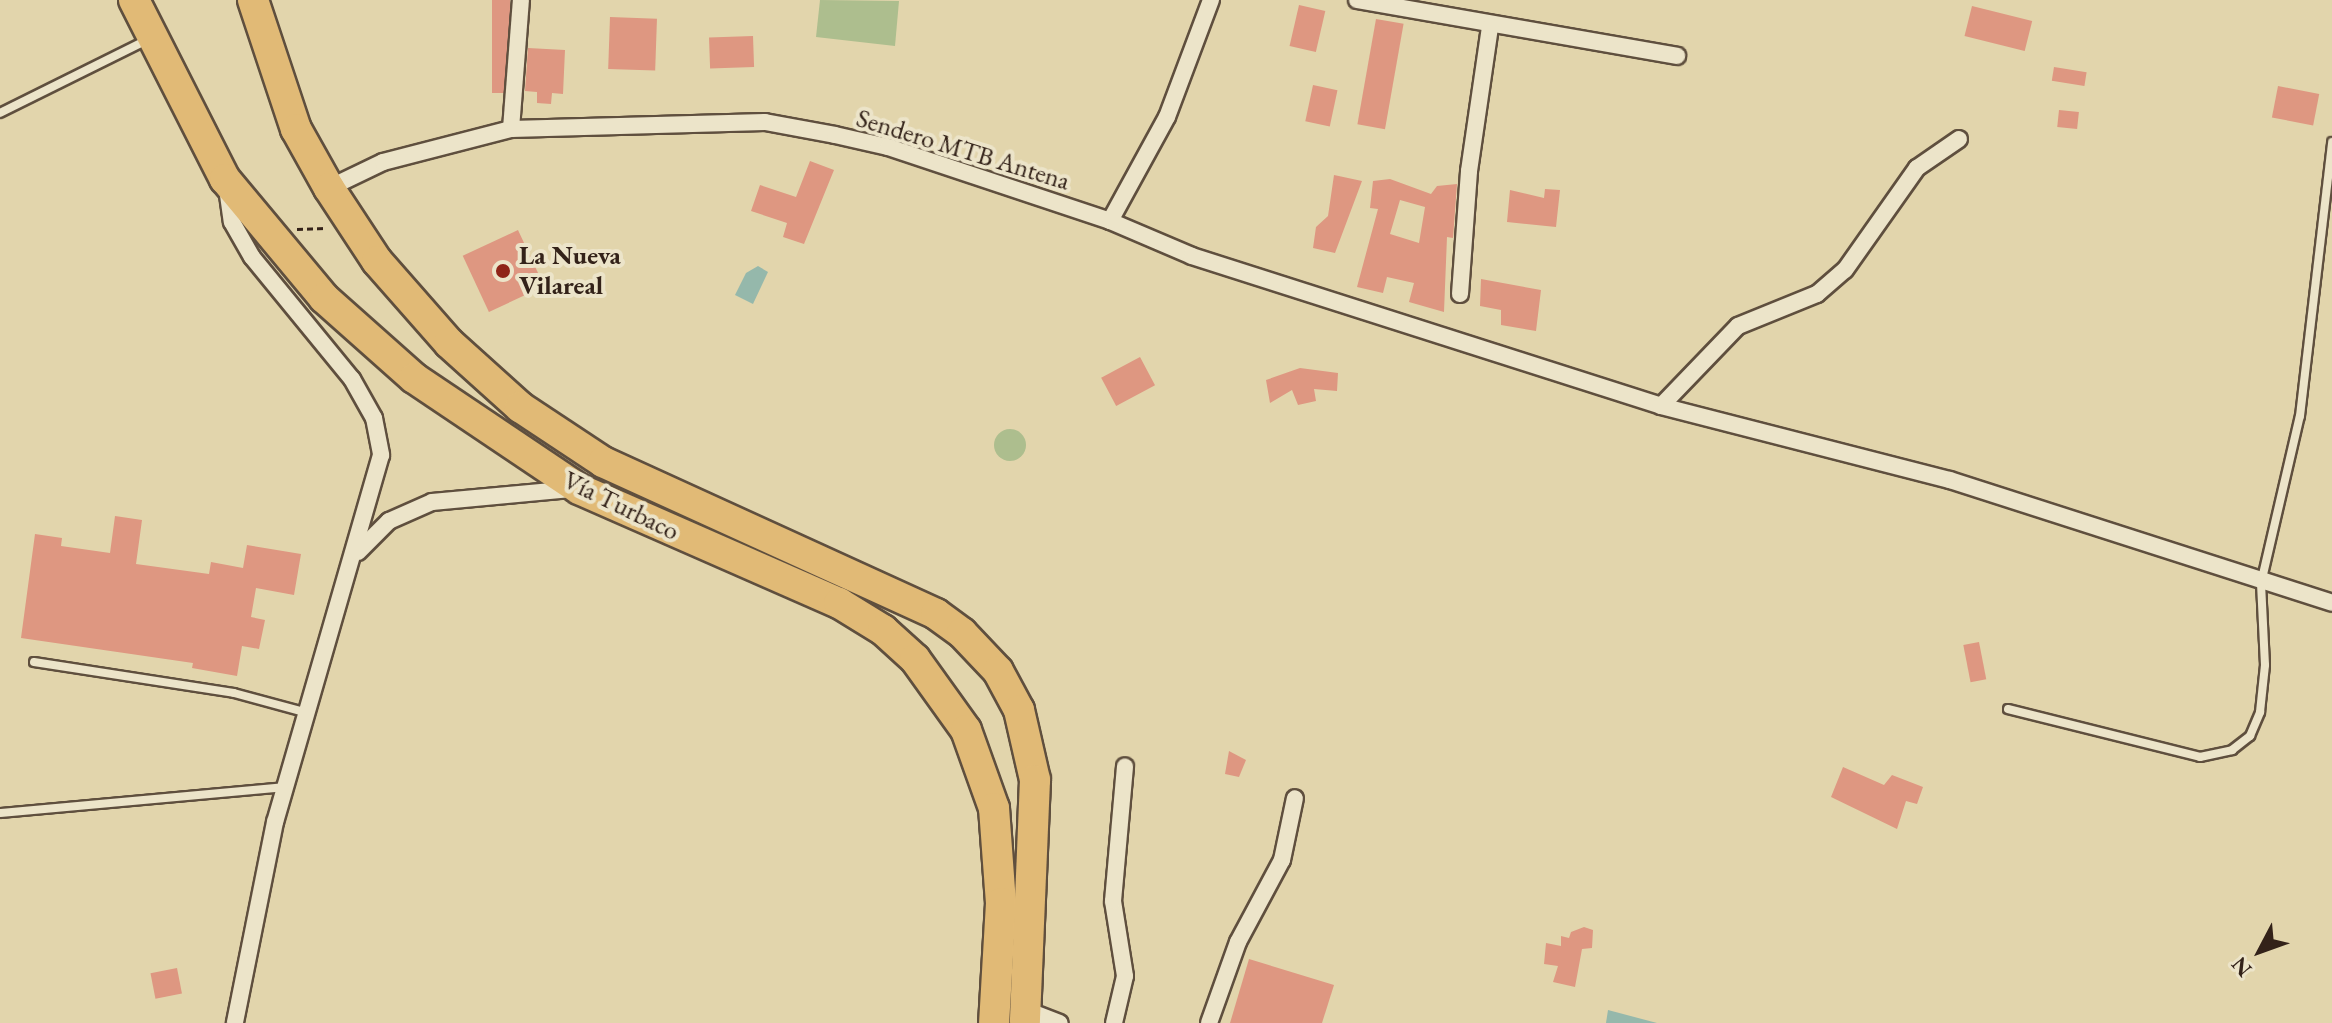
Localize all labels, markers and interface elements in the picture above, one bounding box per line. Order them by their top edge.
street label: Sendero MTB Antena [853,103,1073,197]
place label: La Nueva Vilareal [519,240,621,302]
marker: La Nueva Vilareal [494,262,512,280]
street label: Vía Turbaco [558,465,684,547]
north arrow [2220,911,2300,991]
text: N [2225,951,2258,983]

